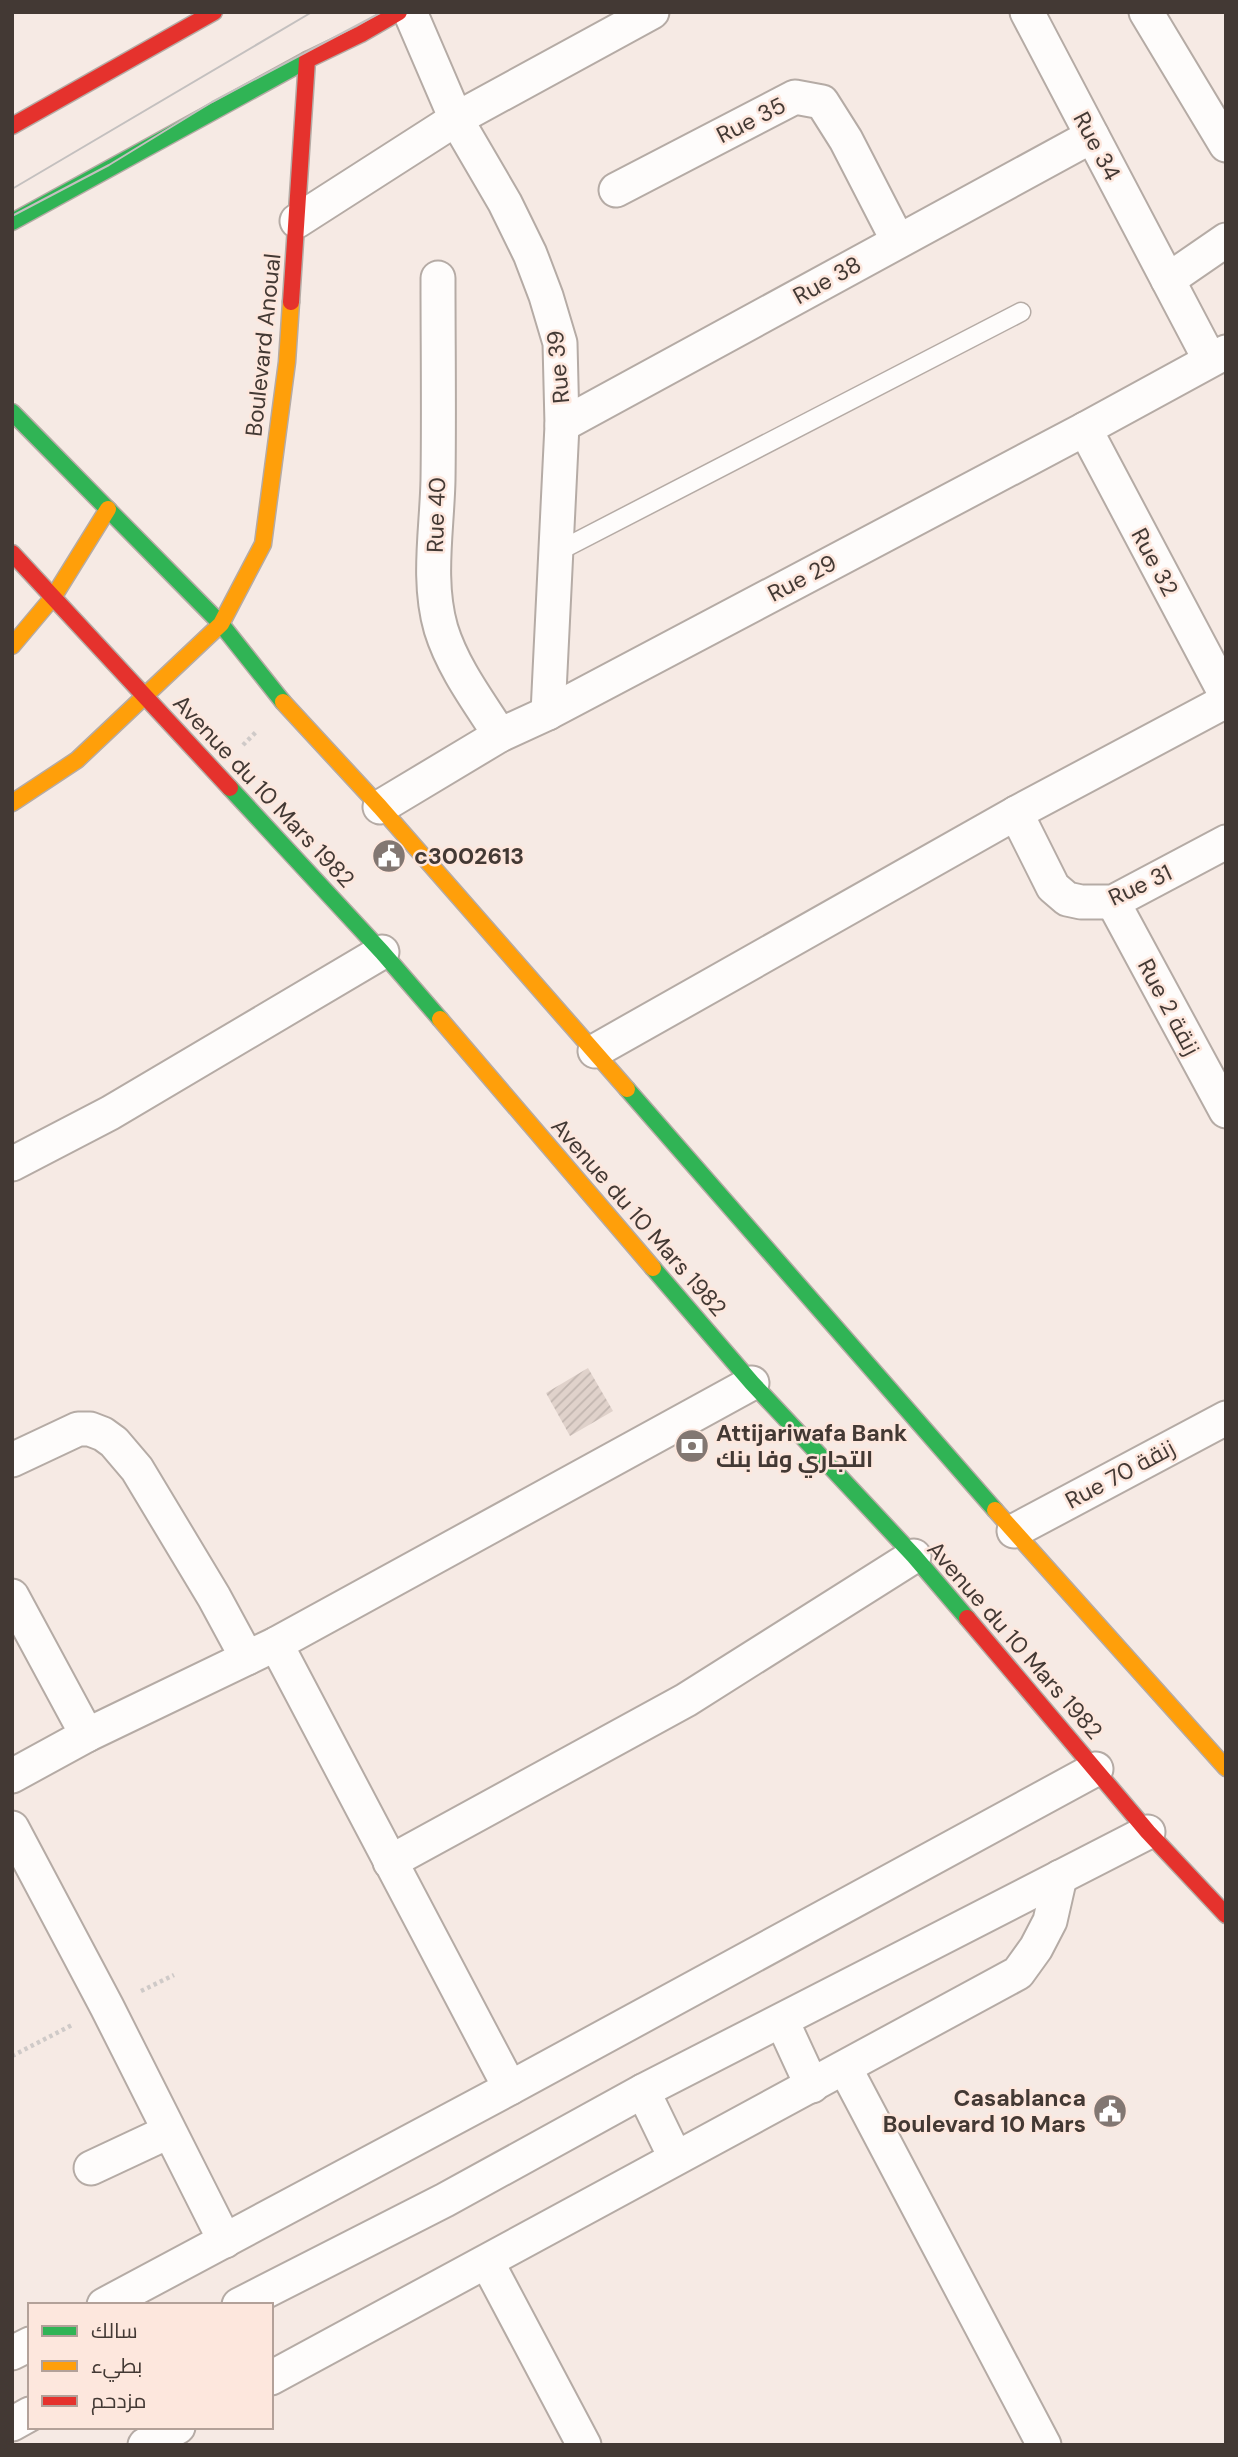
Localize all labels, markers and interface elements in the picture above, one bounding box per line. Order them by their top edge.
street label: Rue 35 [711,90,791,150]
street label: Rue 34 [1066,106,1128,186]
street label: Rue 38 [788,249,866,311]
street label: Boulevard Anoual [238,252,288,438]
street label: Rue 39 [540,329,576,405]
street label: Rue 40 [420,477,452,553]
street label: Rue 32 [1125,523,1185,601]
street label: Rue 29 [763,548,841,608]
street label: Avenue du 10 Mars 1982 [167,688,361,894]
public building icon: c3002613 [370,837,408,875]
place label: c3002613 [414,841,524,871]
street label: Rue 31 [1104,857,1176,913]
street label: Rue 2 زنقة [1131,953,1207,1061]
street label: Avenue du 10 Mars 1982 [545,1112,733,1322]
place label: Attijariwafa Bank التجاري وفا بنك [716,1418,907,1478]
bank icon: Attijariwafa Bank التجاري وفا بنك [673,1427,711,1465]
street label: Rue 70 زنقة [1060,1433,1180,1515]
street label: Avenue du 10 Mars 1982 [921,1535,1109,1745]
place label: Casablanca Boulevard 10 Mars [883,2083,1086,2139]
public building icon: Casablanca Boulevard 10 Mars [1091,2092,1129,2130]
legend [28,2303,273,2429]
text: سالك [91,2317,138,2345]
text: بطيء [91,2352,142,2382]
text: مزدحم [91,2387,146,2415]

